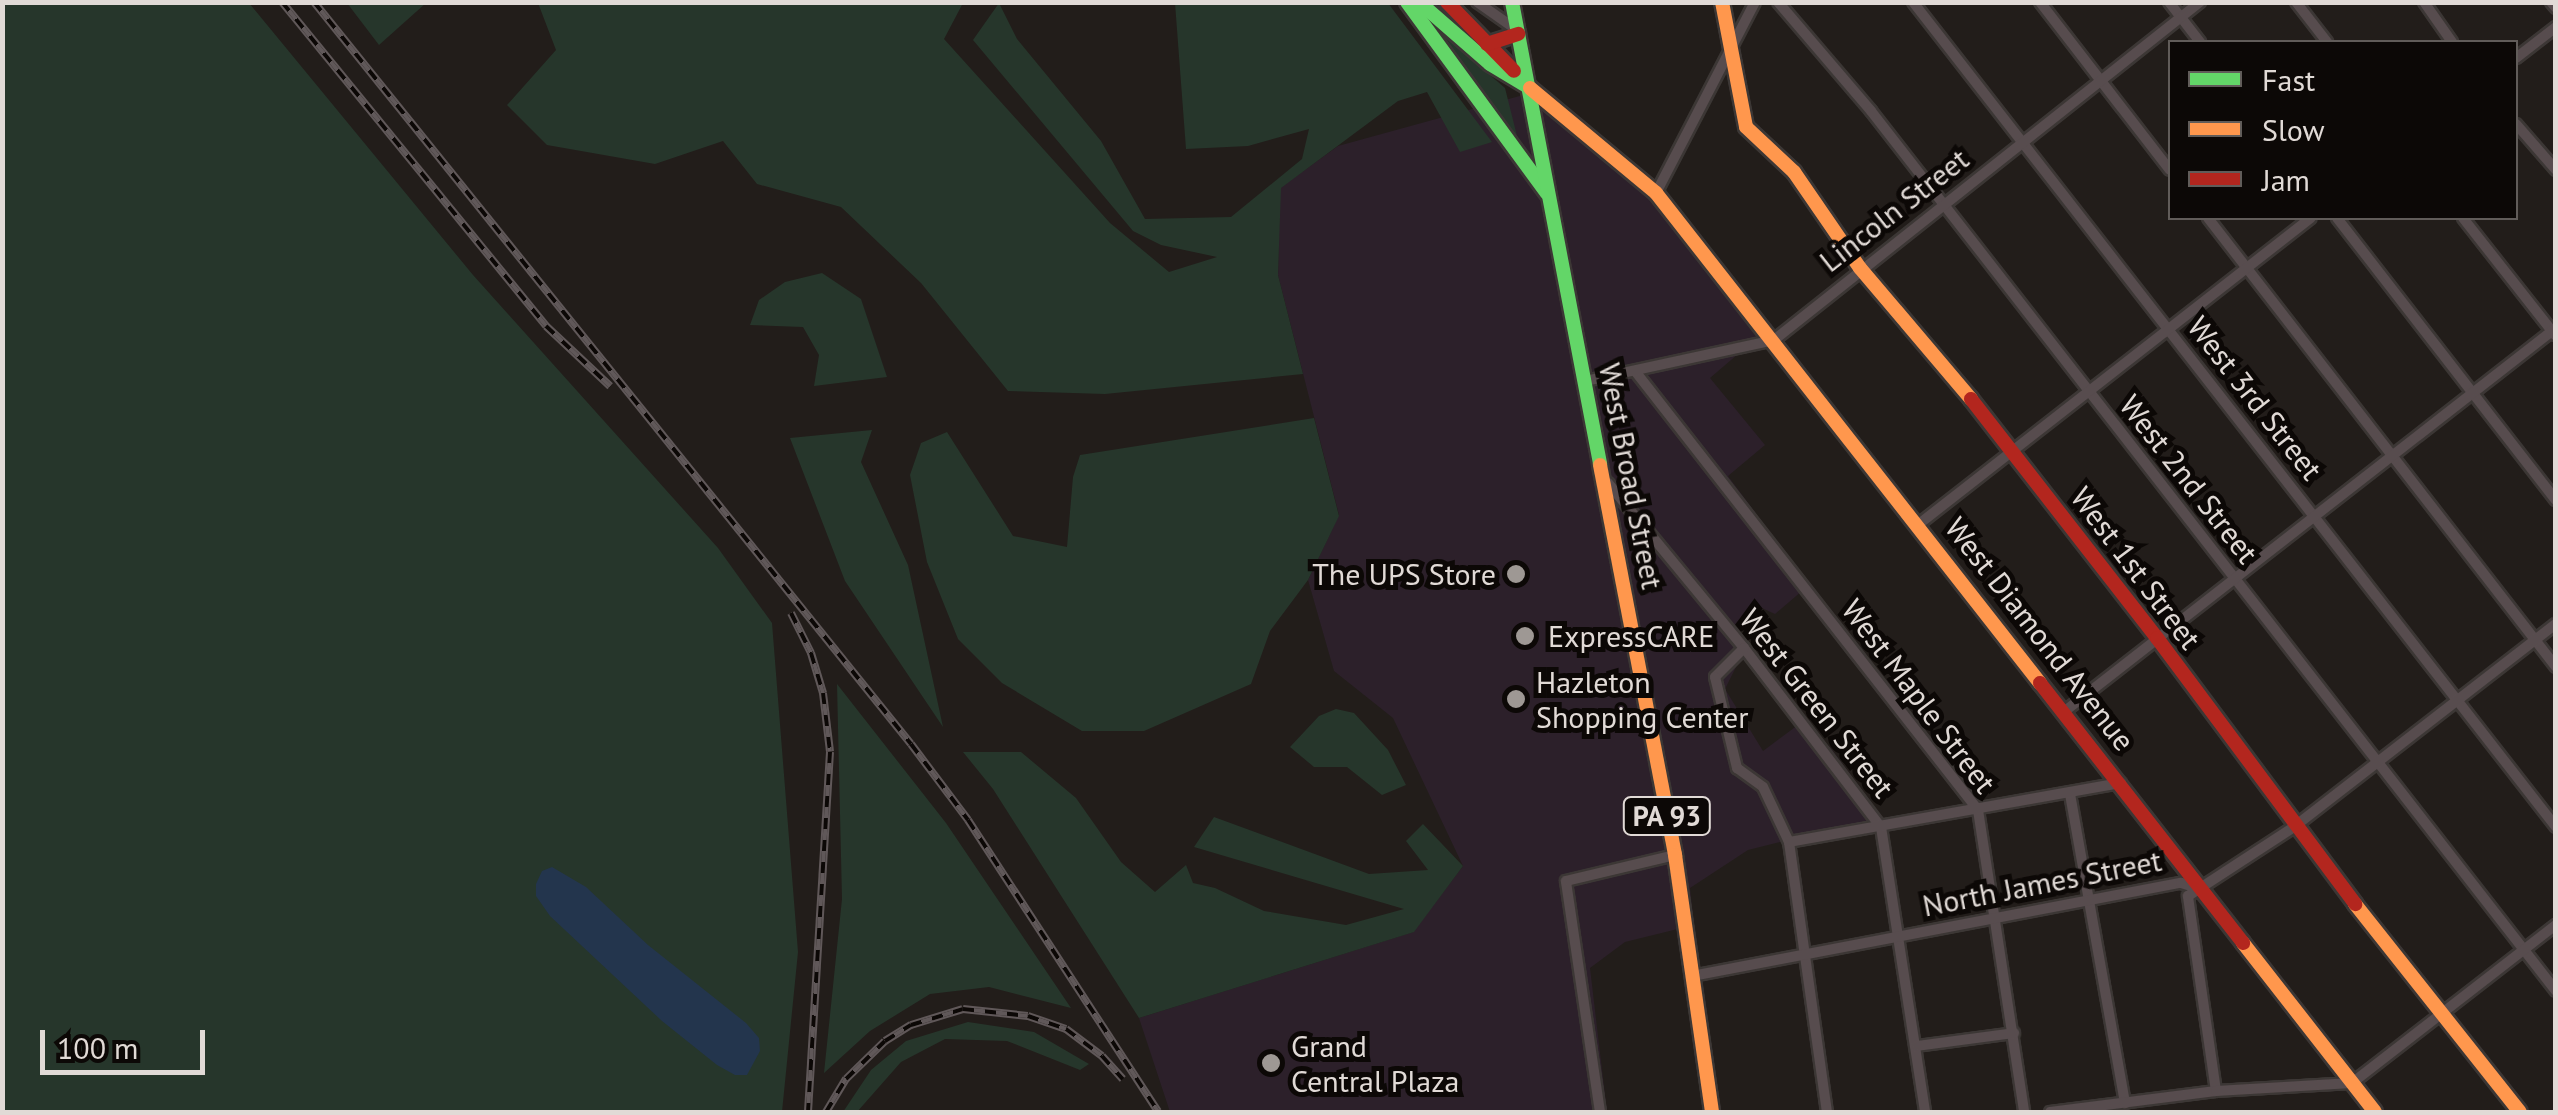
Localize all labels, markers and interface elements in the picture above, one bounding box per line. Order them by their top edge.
legend [2168,40,2518,220]
text: Fast [2262,60,2315,99]
text: Slow [2262,110,2325,149]
street label: Lincoln Street [1813,141,1975,279]
text: Jam [2262,160,2310,199]
street label: West 3rd Street [2180,309,2330,487]
street label: West Broad Street [1591,360,1671,592]
street label: West 2nd Street [2112,388,2266,570]
street label: West 1st Street [2063,480,2209,656]
street label: West Diamond Avenue [1938,510,2142,758]
place label: The UPS Store [1312,556,1496,592]
marker: The UPS Store [1505,563,1527,585]
street label: West Maple Street [1834,592,2004,800]
street label: West Green Street [1732,602,1902,804]
place label: ExpressCARE [1548,618,1714,654]
marker: ExpressCARE [1512,623,1538,649]
place label: Hazleton Shopping Center [1536,664,1748,734]
marker: Hazleton Shopping Center [1505,688,1527,710]
road number: PA 93 [1622,793,1712,839]
street label: North James Street [1920,842,2164,924]
scale bar [45,1010,210,1072]
text: 100 m [57,1028,138,1067]
place label: Grand Central Plaza [1291,1028,1459,1098]
marker: Grand Central Plaza [1260,1052,1282,1074]

